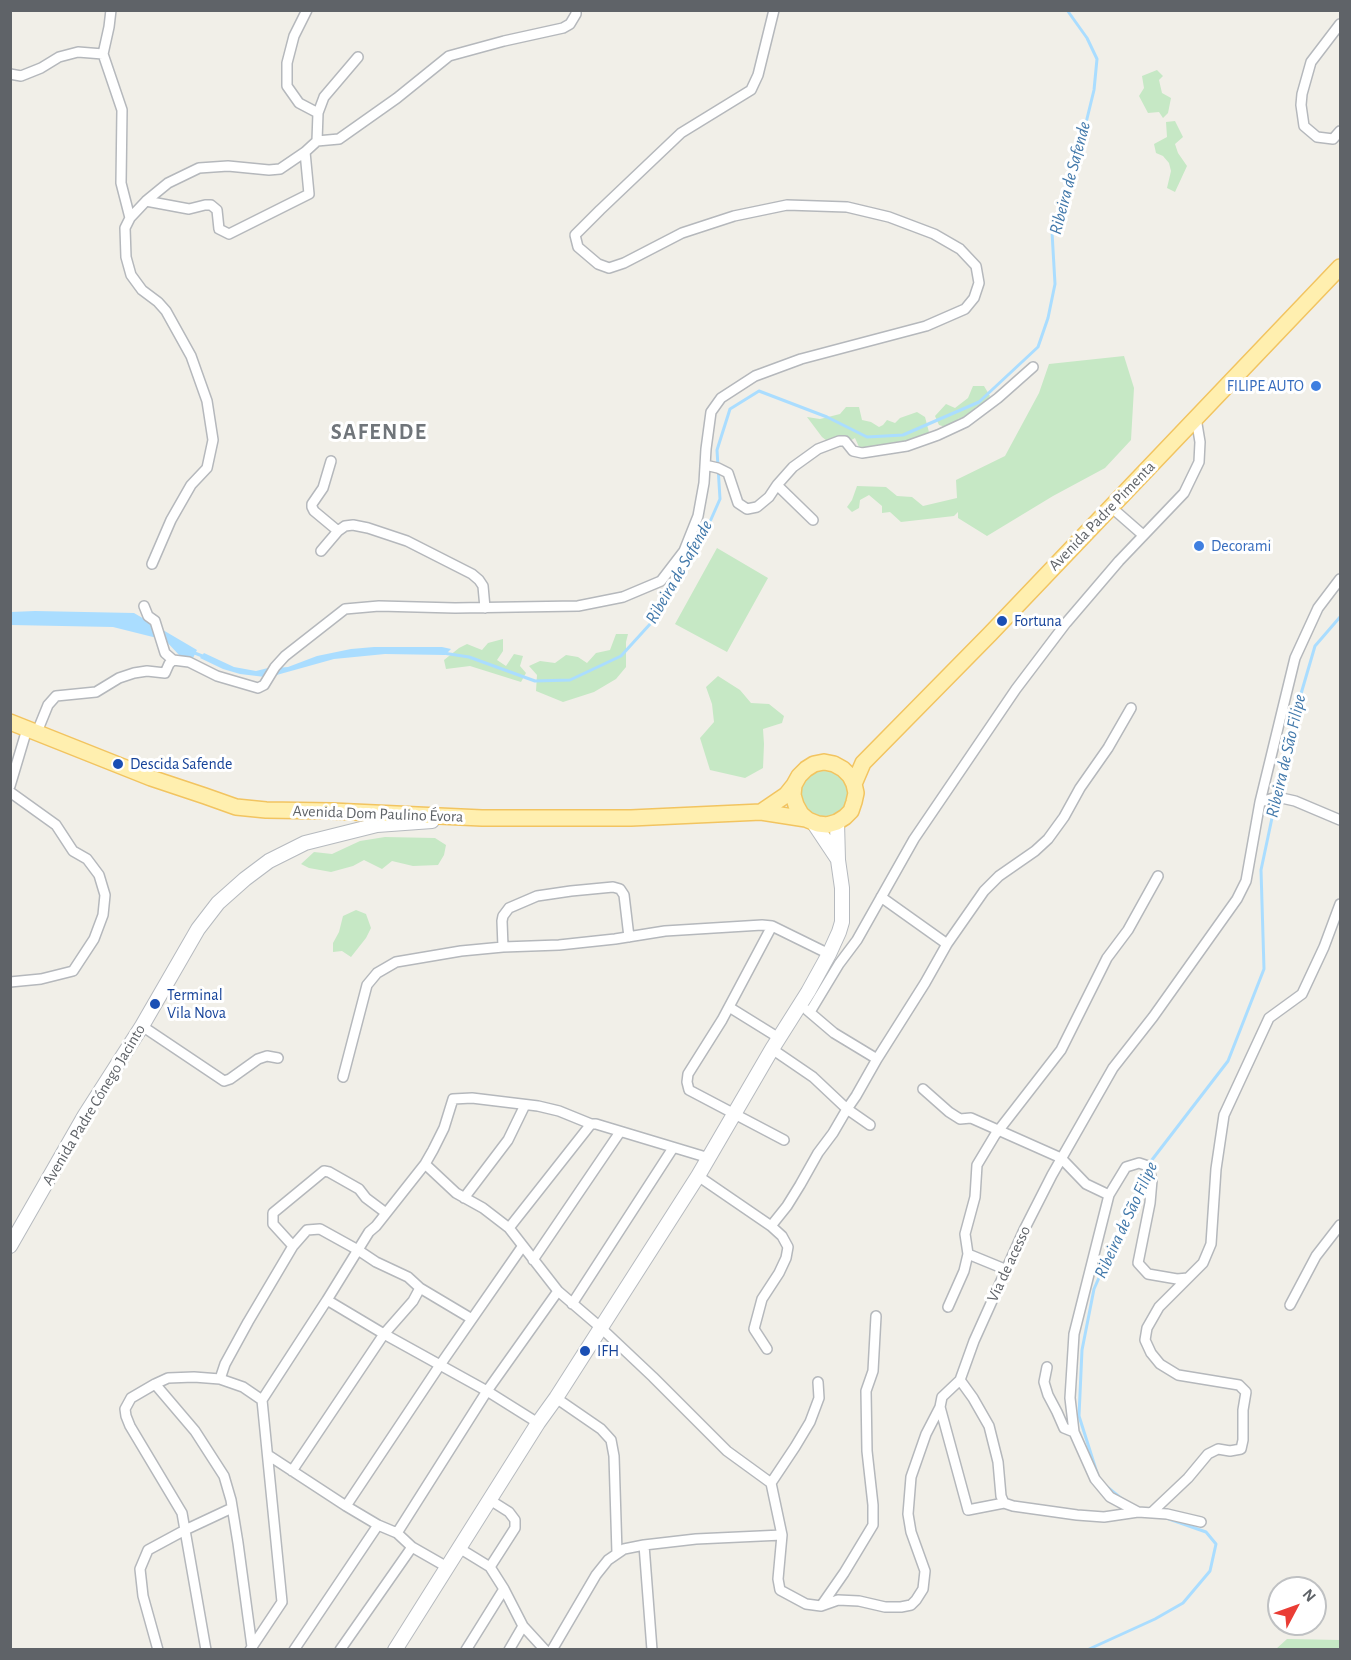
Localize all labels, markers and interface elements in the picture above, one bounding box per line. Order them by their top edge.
water label: Ribeira de Safende [1045,119,1095,237]
place label: FILIPE AUTO [1227,376,1304,396]
marker: FILIPE AUTO [1309,379,1323,393]
district label: SAFENDE [331,419,427,445]
street label: Avenida Padre Pimenta [1045,457,1159,575]
water label: Ribeira de Safende [641,516,717,628]
place label: Decorami [1211,536,1271,556]
marker: Decorami [1192,539,1206,553]
place label: Fortuna [1014,611,1062,631]
marker: Fortuna [995,614,1009,628]
water label: Ribeira de São Filipe [1261,692,1311,820]
place label: Descida Safende [130,754,232,774]
marker: Descida Safende [111,757,125,771]
street label: Avenida Dom Paulino Évora [292,801,464,827]
place label: Terminal Vila Nova [167,985,226,1023]
marker: Terminal Vila Nova [148,997,162,1011]
street label: Avenida Padre Cónego Jacinto [38,1021,150,1189]
water label: Ribeira de São Filipe [1090,1158,1162,1282]
street label: Via de acesso [983,1223,1035,1305]
place label: IFH [597,1341,619,1361]
marker: IFH [578,1344,592,1358]
north arrow [1267,1576,1327,1636]
text: N [1299,1586,1319,1605]

